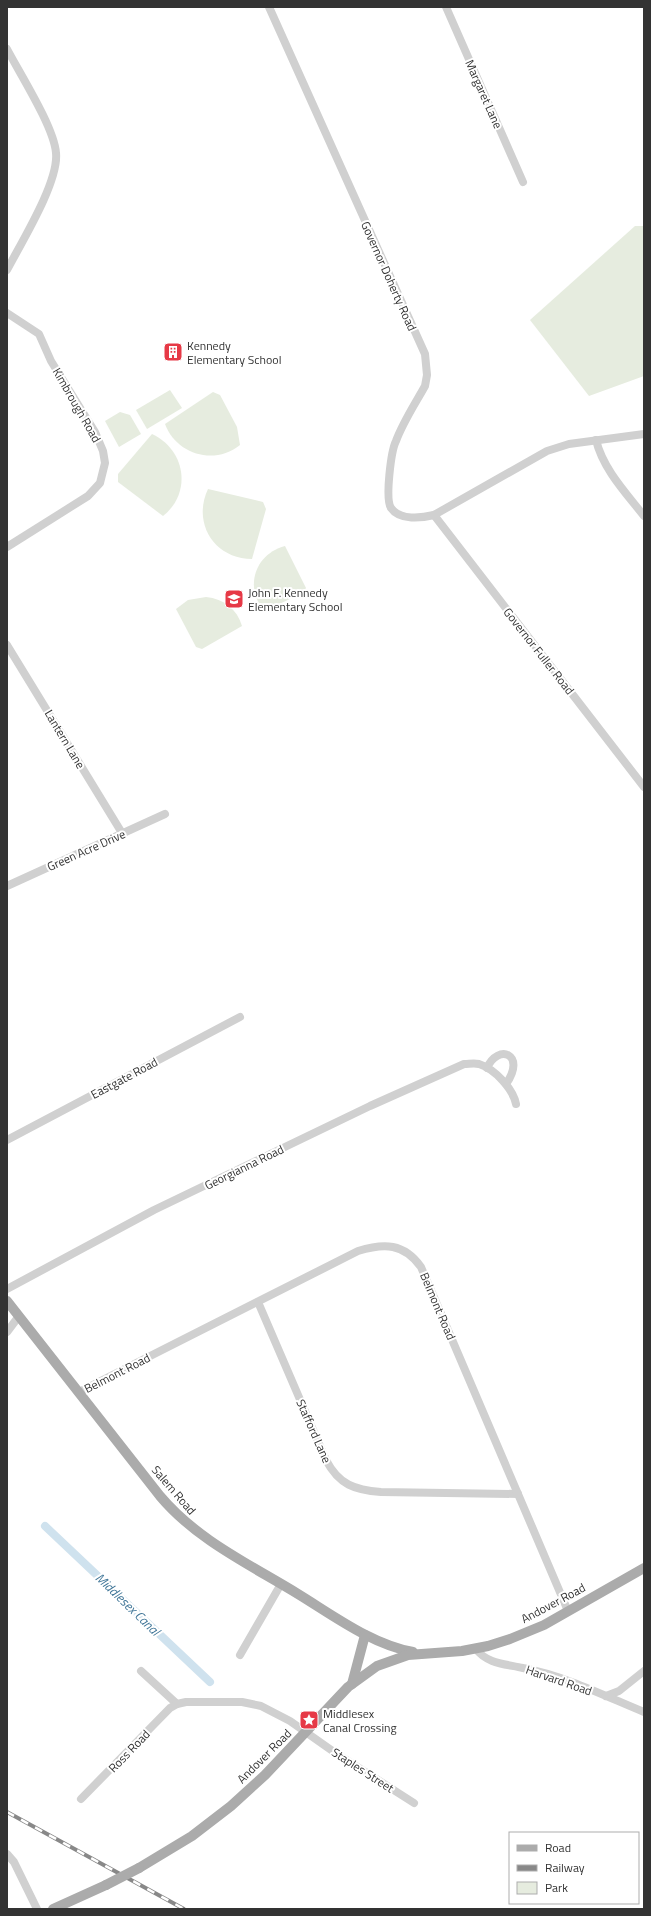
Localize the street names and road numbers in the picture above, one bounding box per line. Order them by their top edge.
street label: Margaret Lane [460,57,508,131]
street label: Governor Doherty Road [356,218,422,334]
street label: Kimbrough Road [48,364,106,446]
street label: Governor Fuller Road [499,603,579,699]
street label: Lantern Lane [40,706,90,772]
street label: Green Acre Drive [44,824,128,876]
street label: Eastgate Road [87,1052,161,1104]
street label: Georgianna Road [201,1140,287,1194]
street label: Belmont Road [415,1269,461,1343]
street label: Belmont Road [81,1348,153,1398]
street label: Stafford Lane [291,1396,337,1466]
street label: Salem Road [147,1461,201,1519]
street label: Andover Road [517,1578,589,1628]
street label: Harvard Road [523,1660,595,1700]
street label: Andover Road [232,1724,296,1788]
street label: Ross Road [104,1725,154,1777]
street label: Staples Street [328,1743,399,1798]

